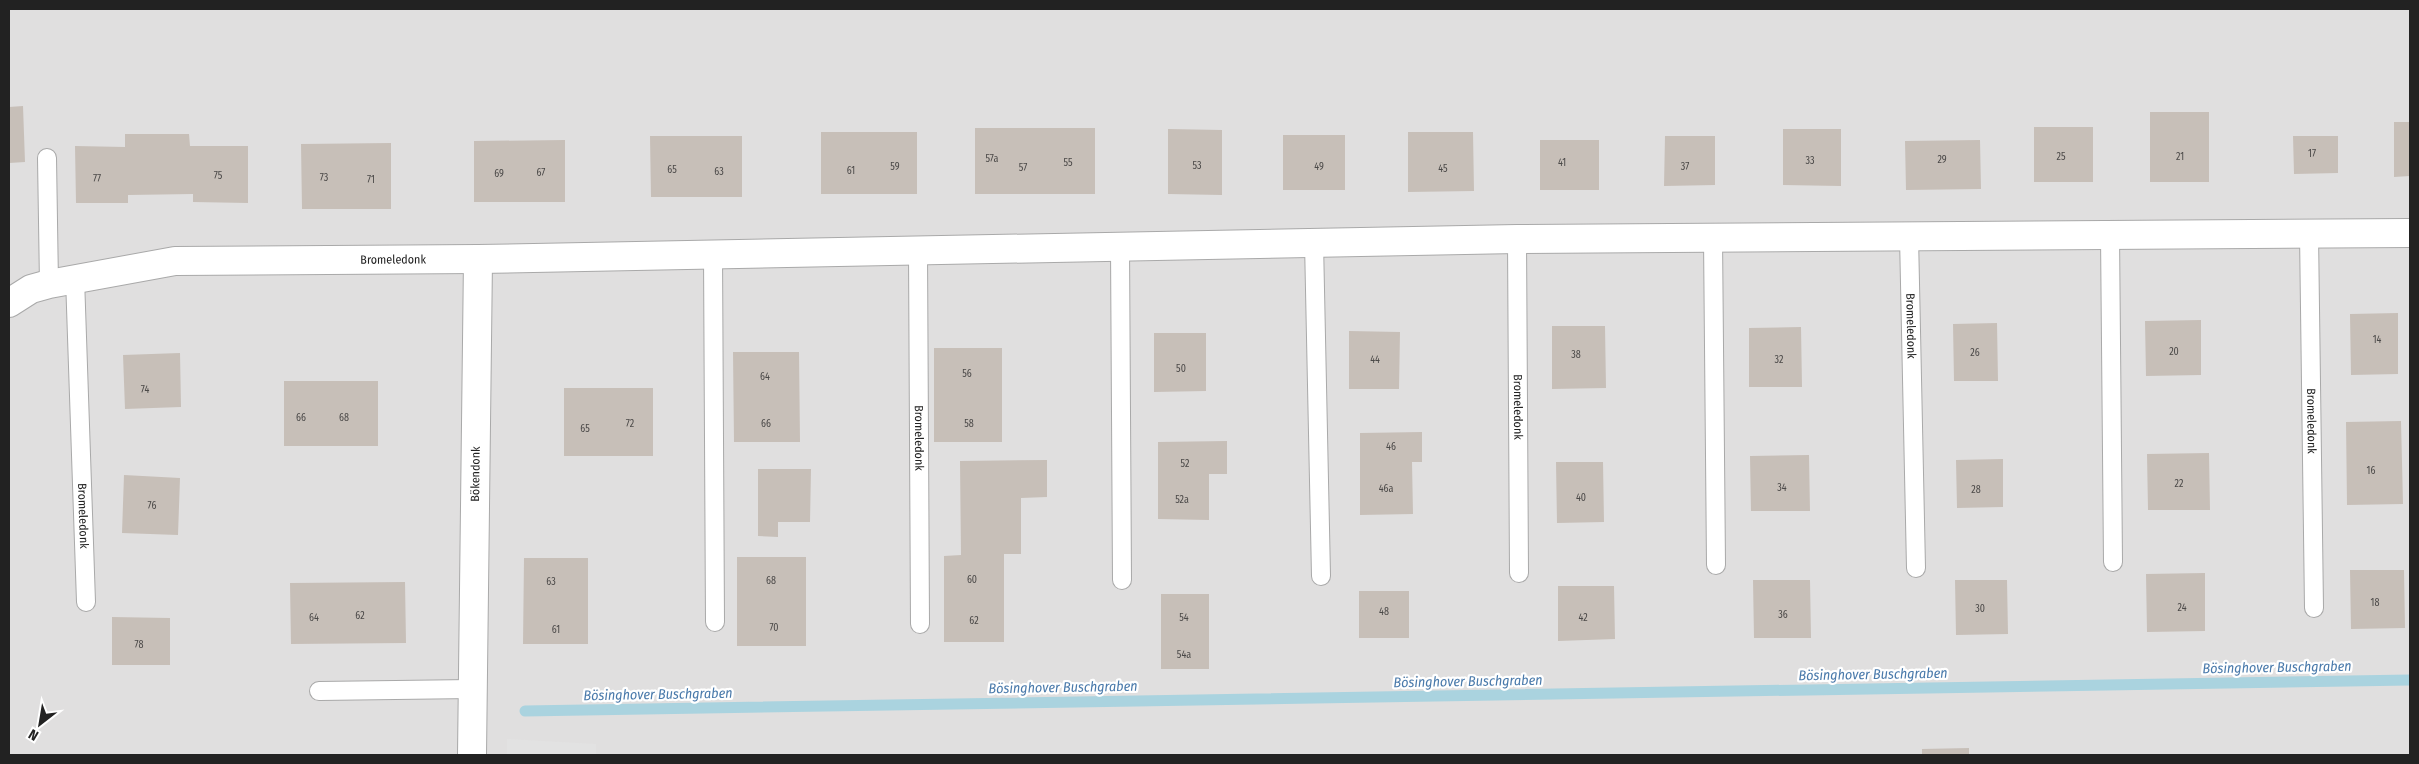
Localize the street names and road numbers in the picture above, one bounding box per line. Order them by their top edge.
street label: Bromeledonk [360,252,426,267]
street label: Bromeledonk [1903,293,1919,359]
street label: Bromeledonk [1511,374,1525,440]
street label: Bromeledonk [2304,388,2319,454]
street label: Bromeledonk [912,405,926,471]
street label: Bökendonk [468,446,483,502]
street label: Bromeledonk [75,483,91,549]

